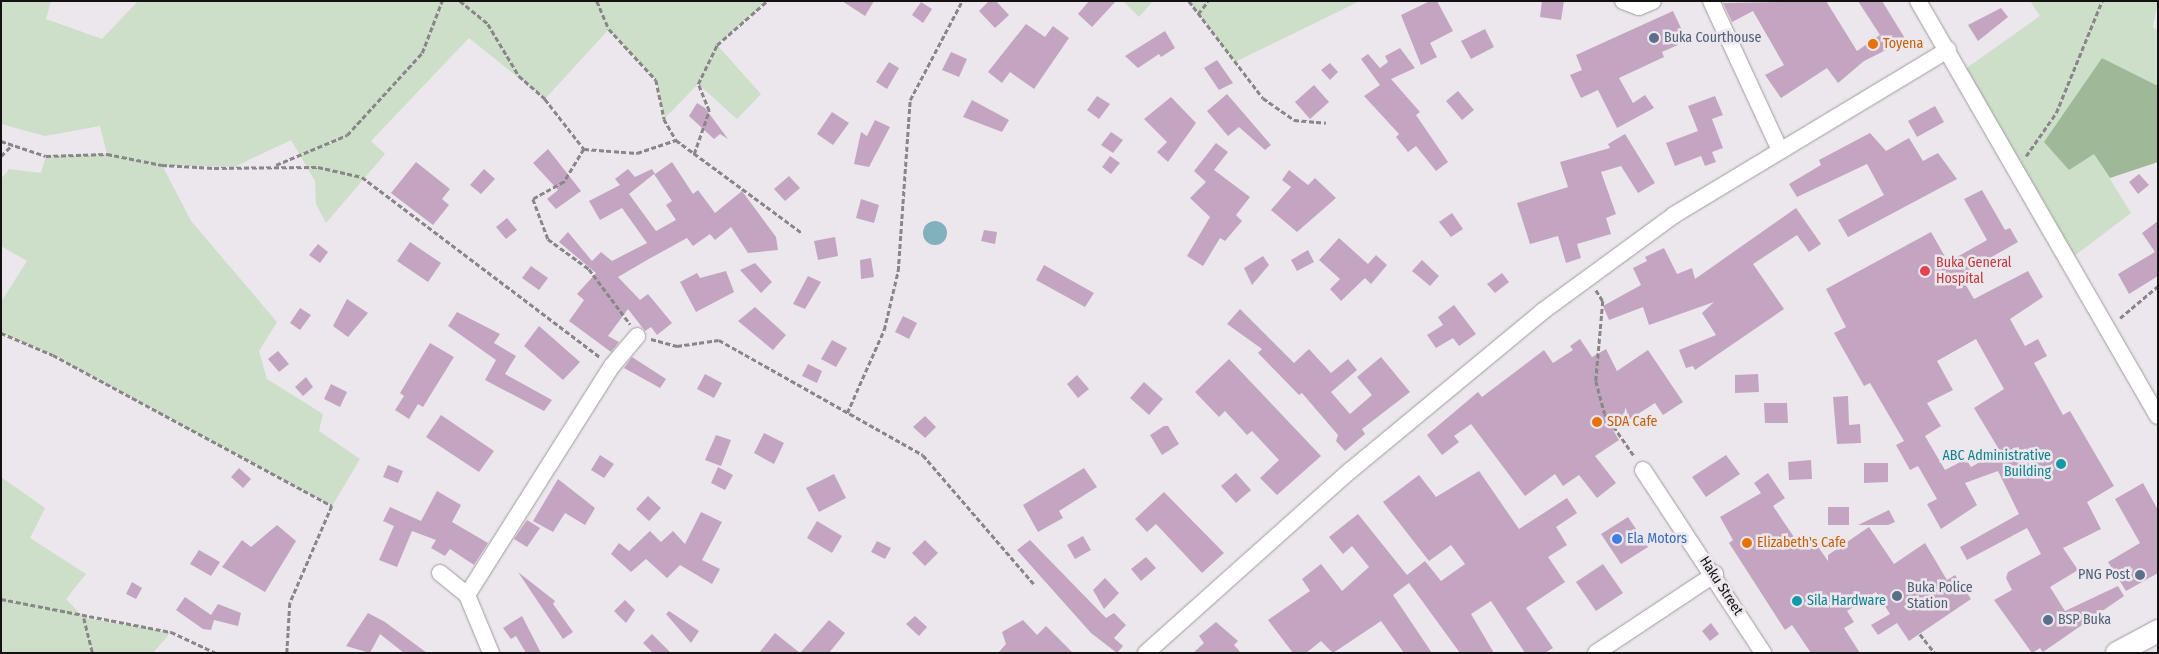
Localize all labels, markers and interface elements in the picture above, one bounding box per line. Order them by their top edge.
place label: Buka Courthouse [1664,30,1761,46]
marker: Buka Courthouse [1648,32,1660,44]
place label: Toyena [1883,36,1923,52]
marker: Toyena [1867,38,1879,50]
place label: Buka General Hospital [1936,255,2012,288]
marker: Buka General Hospital [1918,264,1932,278]
place label: SDA Cafe [1607,414,1657,430]
marker: SDA Cafe [1591,416,1603,428]
place label: ABC Administrative Building [1942,448,2051,481]
marker: ABC Administrative Building [2055,458,2067,470]
place label: Ela Motors [1627,531,1687,547]
marker: Ela Motors [1611,533,1623,545]
place label: Elizabeth's Cafe [1757,535,1846,551]
marker: Elizabeth's Cafe [1741,537,1753,549]
street label: Haku Street [1696,553,1746,619]
place label: PNG Post [2078,567,2130,583]
marker: PNG Post [2134,569,2146,581]
place label: Buka Police Station [1907,580,1973,612]
marker: Buka Police Station [1891,590,1903,602]
place label: Sila Hardware [1807,593,1886,609]
marker: Sila Hardware [1791,595,1803,607]
place label: BSP Buka [2058,612,2111,628]
marker: BSP Buka [2042,614,2054,626]

